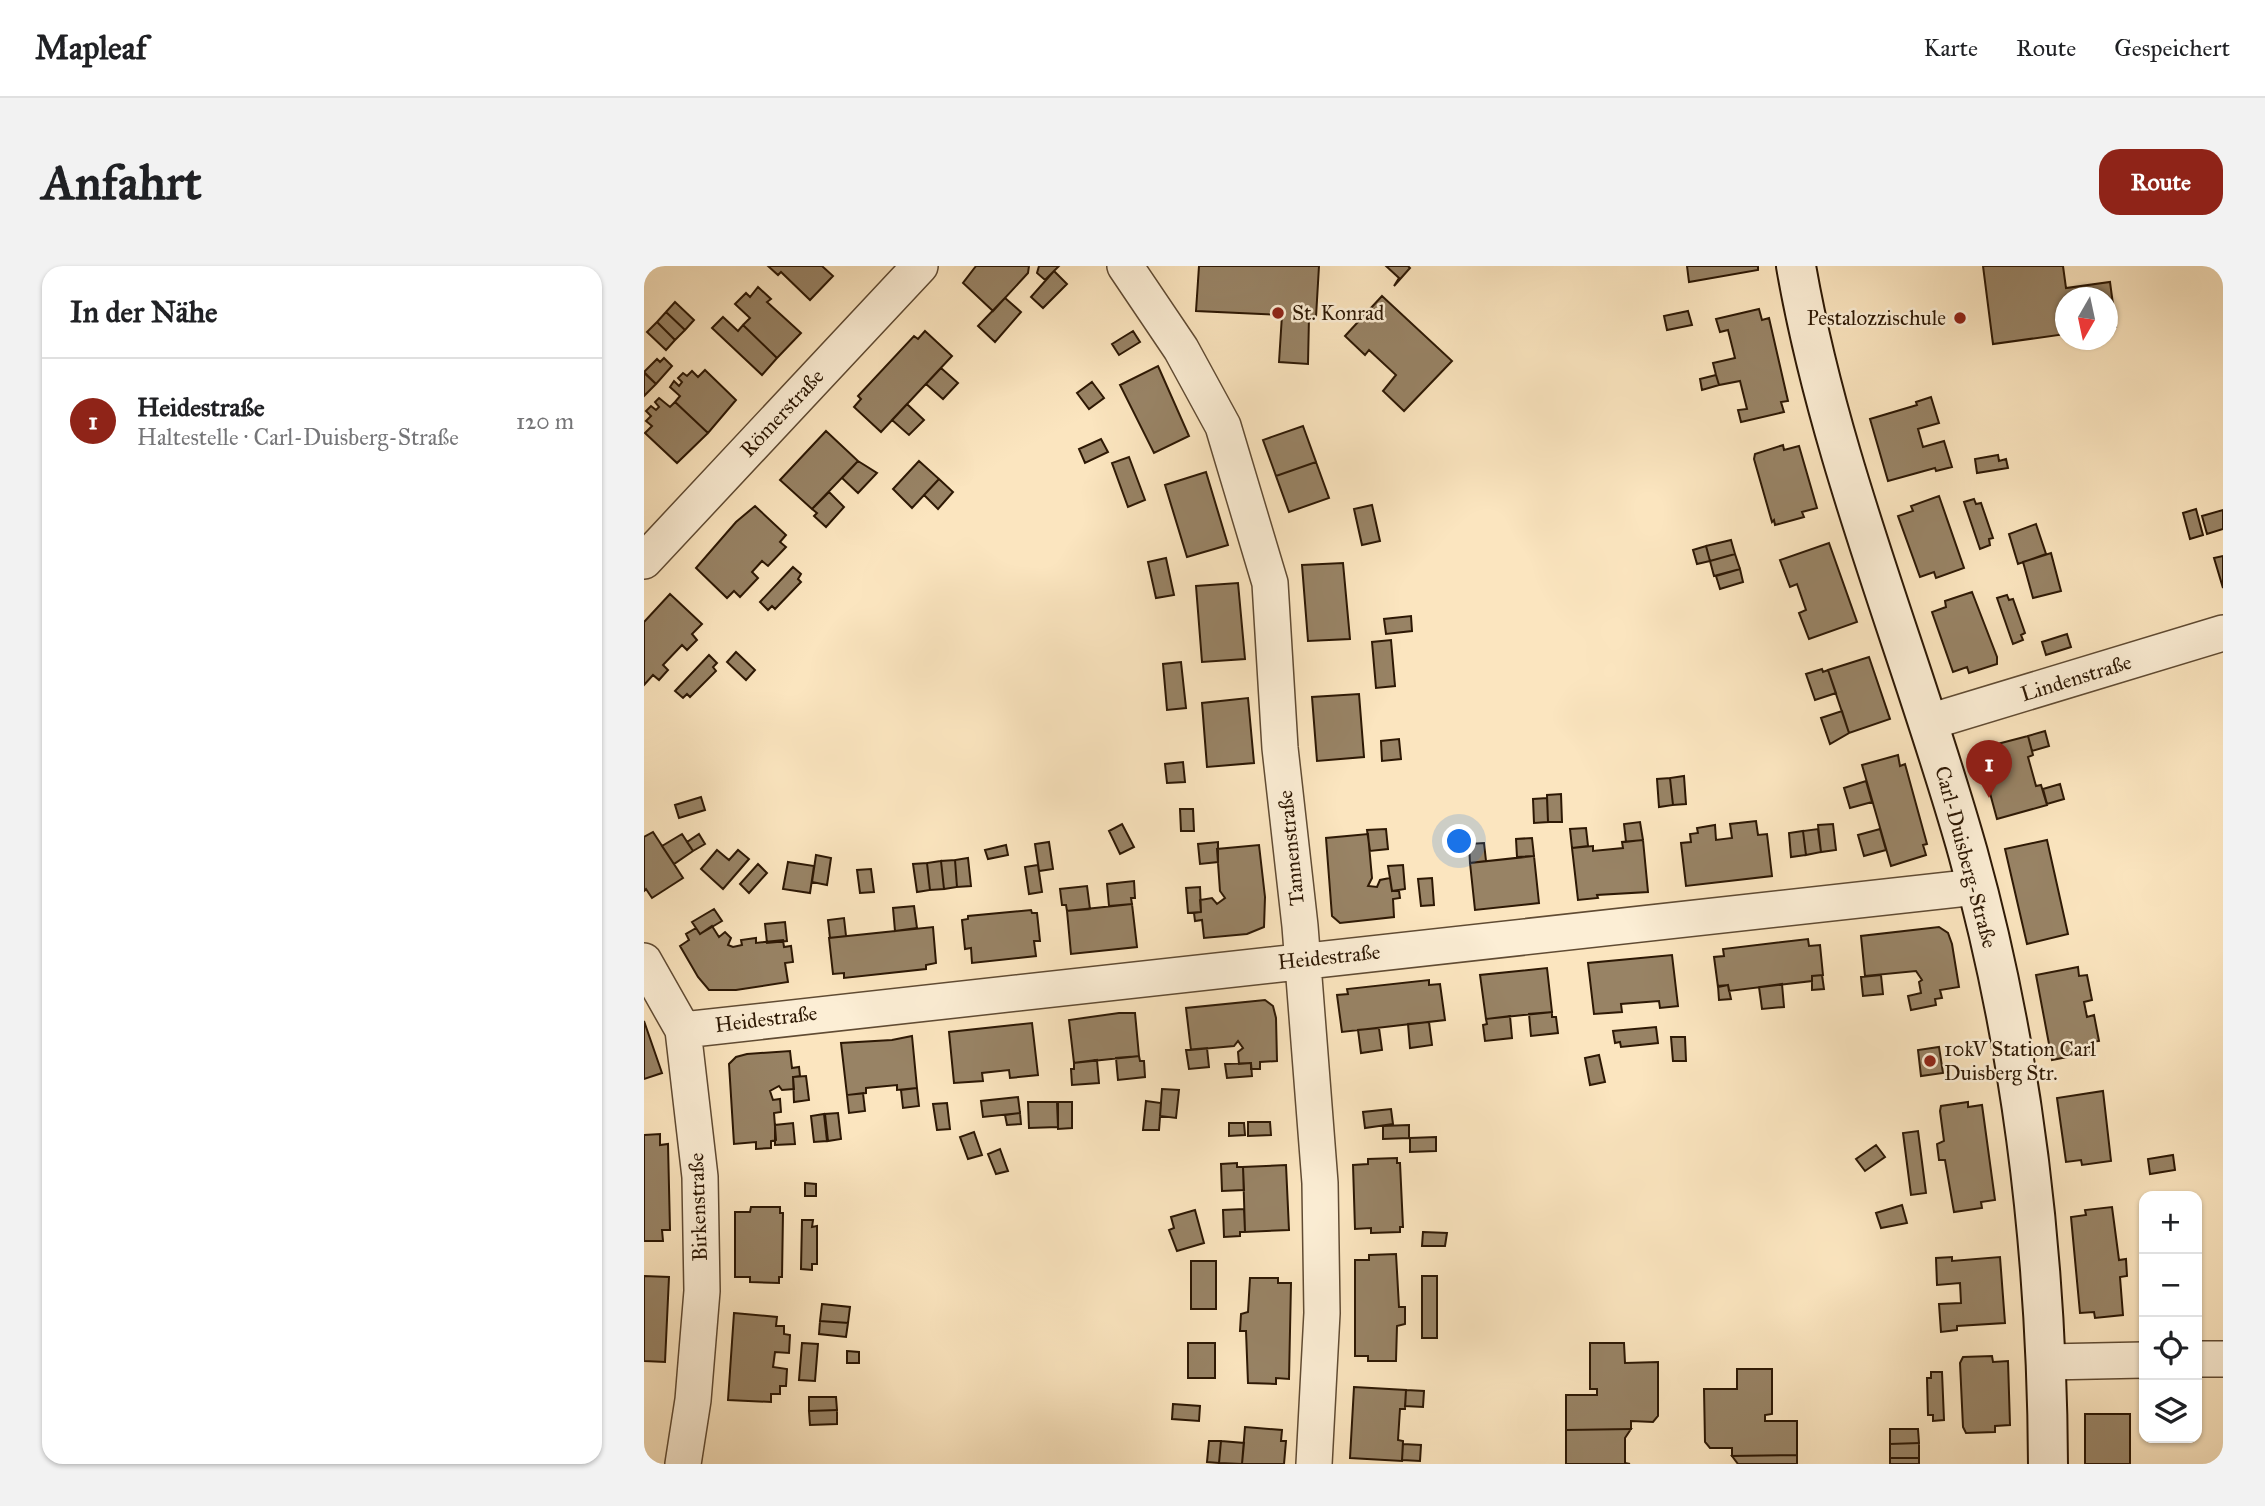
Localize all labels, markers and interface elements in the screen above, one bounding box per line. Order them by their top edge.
text: Mapleaf [35,28,147,68]
text: Karte [1923,33,1978,63]
text: Route [2016,33,2076,63]
text: Gespeichert [2114,33,2230,63]
button: Route [2099,149,2223,215]
text: Anfahrt [42,153,202,212]
north arrow [2055,287,2118,350]
text: In der Nähe [70,294,218,330]
place label: St. Konrad [1292,300,1385,326]
marker: St. Konrad [1270,305,1286,321]
place label: Pestalozzischule [1807,305,1946,331]
marker: Pestalozzischule [1952,310,1968,326]
street label: Römerstraße [735,363,830,462]
text: Heidestraße [137,391,265,423]
text: 1 [88,407,98,435]
text: 120 m [516,407,574,435]
text: Haltestelle · Carl-Duisberg-Straße [137,423,459,451]
street label: Lindenstraße [2017,649,2135,707]
pin: 1 [1966,740,2012,798]
street label: Carl-Duisberg-Straße [1929,763,2003,951]
street label: Tannenstraße [1272,789,1310,907]
your location [1442,824,1476,858]
street label: Heidestraße [1276,939,1382,975]
street label: Heidestraße [713,1000,819,1038]
place label: 10kV Station Carl Duisberg Str. [1944,1036,2096,1086]
marker: 10kV Station Carl Duisberg Str. [1922,1053,1938,1069]
street label: Birkenstraße [683,1152,713,1262]
map controls [2139,1191,2202,1443]
button: + [2139,1191,2202,1254]
button: − [2139,1254,2202,1317]
button: locate [2139,1317,2202,1380]
button: layers [2139,1380,2202,1443]

